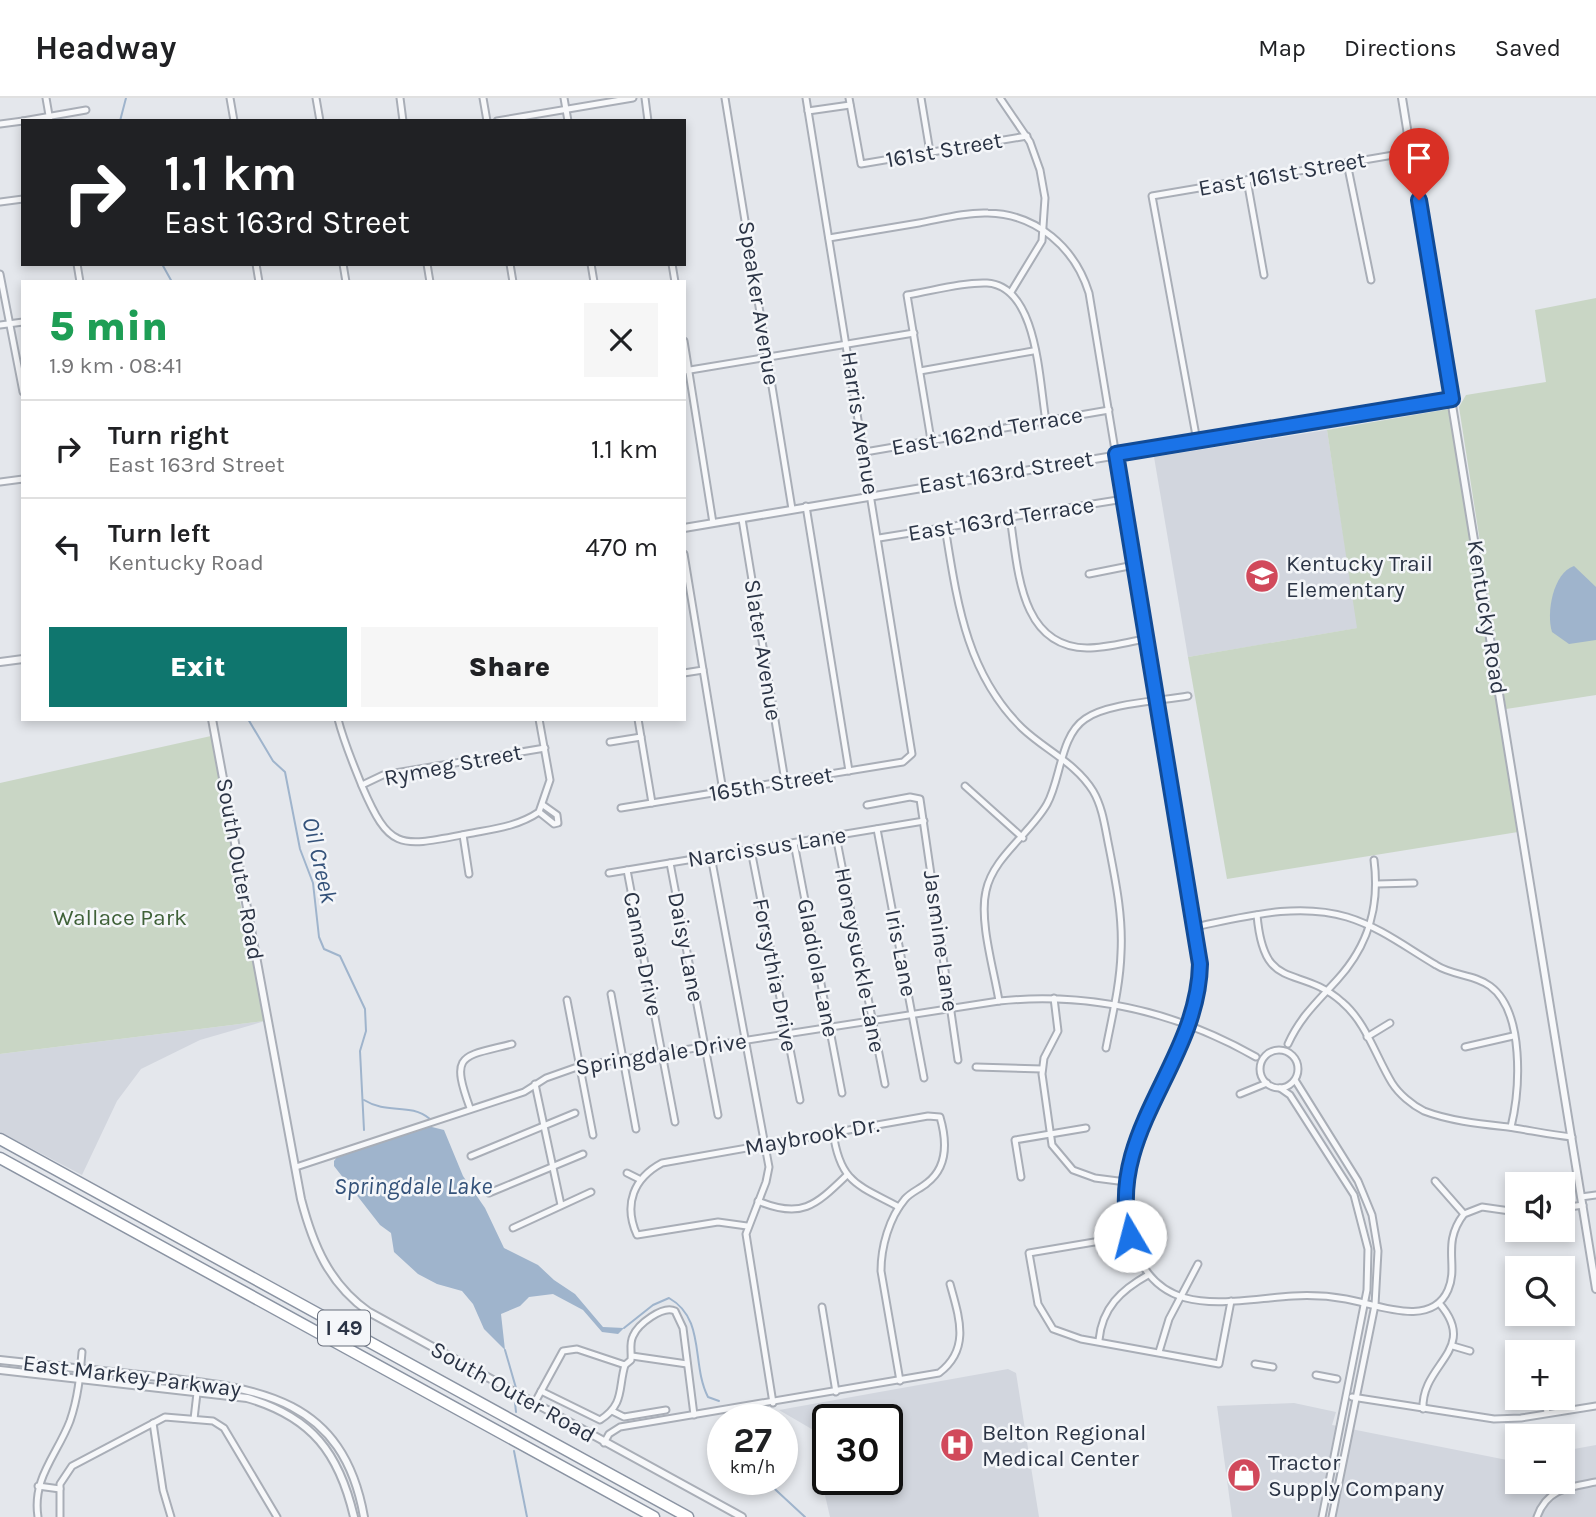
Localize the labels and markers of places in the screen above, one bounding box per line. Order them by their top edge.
pin [1389,128,1449,200]
place label: Kentucky Trail Elementary [1286,550,1433,603]
school or university icon: Kentucky Trail Elementary [1243,557,1281,595]
place label: Belton Regional Medical Center [982,1419,1146,1472]
hospital icon: Belton Regional Medical Center [938,1426,976,1464]
place label: Tractor Supply Company [1268,1449,1444,1502]
shop icon: Tractor Supply Company [1225,1456,1263,1494]

